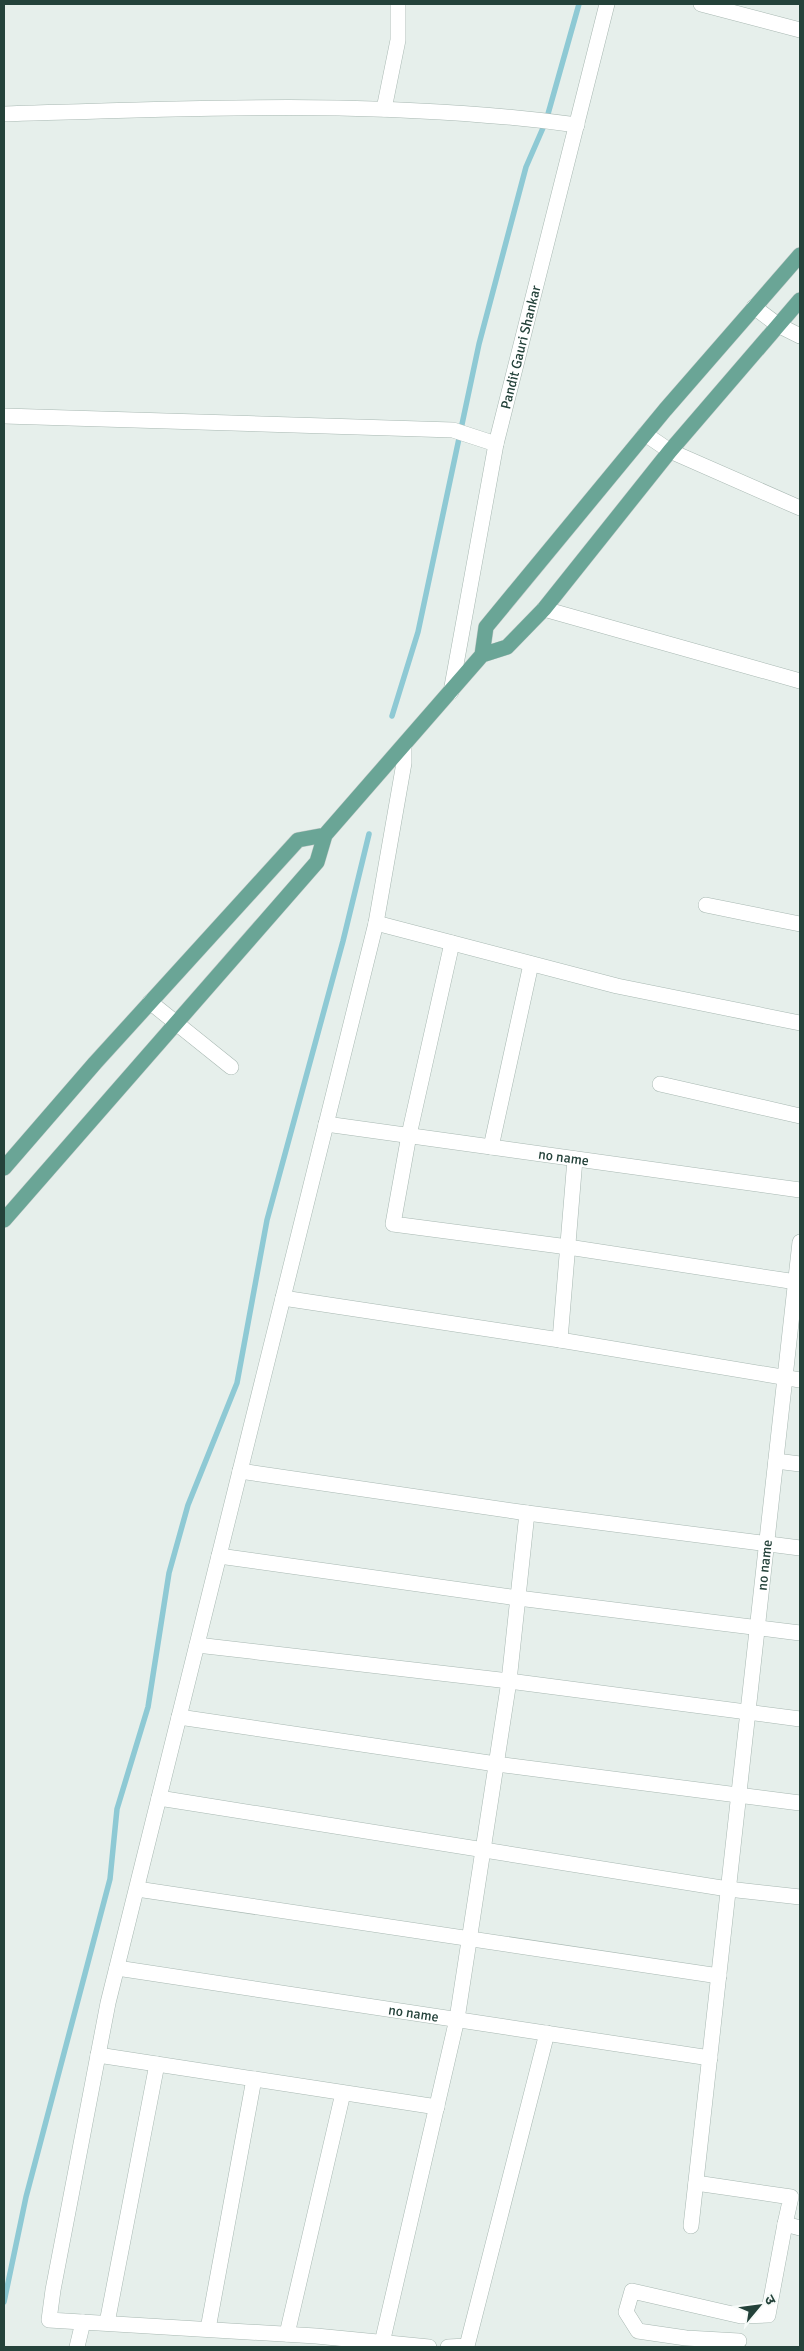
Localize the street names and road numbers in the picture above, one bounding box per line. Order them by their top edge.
street label: Pandit Gauri Shankar [497,283,545,411]
street label: no name [537,1146,590,1170]
street label: no name [753,1539,776,1591]
street label: no name [387,2001,440,2026]

